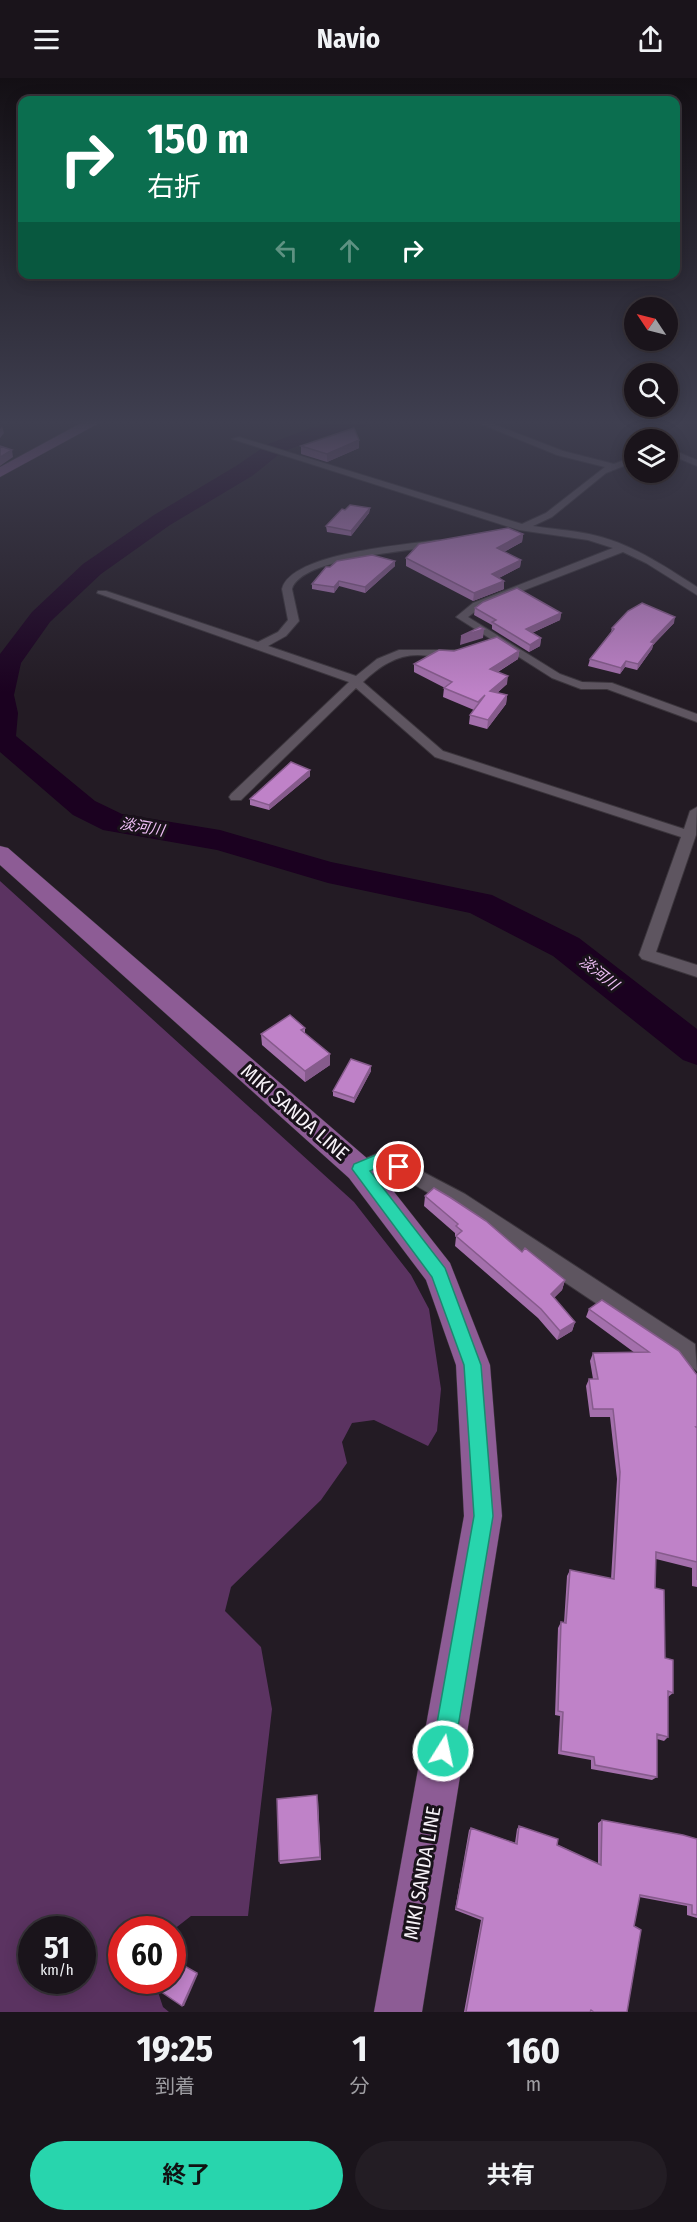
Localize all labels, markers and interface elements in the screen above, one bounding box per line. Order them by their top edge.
icon: menu [30,23,63,56]
text: Navio [317,23,380,55]
icon: share [634,23,667,56]
text: 150 m [147,114,249,164]
icon: right [48,120,126,198]
text: 右折 [147,171,201,203]
icon: left [270,234,303,267]
icon: ahead [333,234,366,267]
icon: right [396,234,429,267]
north arrow [624,297,678,351]
map controls [624,297,678,483]
button: search [624,363,678,417]
button: layers [624,429,678,483]
water label: 淡河川 [118,814,168,840]
water label: 淡河川 [576,952,624,995]
street label: MIKI SANDA LINE [236,1059,354,1165]
pin [373,1141,424,1192]
icon: arrive [382,1150,415,1183]
position arrow [411,1719,475,1783]
street label: MIKI SANDA LINE [398,1805,446,1941]
speed limit sign: 60 [108,1916,186,1994]
text: 51 [44,1930,70,1966]
text: km/h [40,1961,74,1979]
text: 19:25 [137,2027,213,2071]
text: 1 [352,2027,367,2071]
text: 160 [507,2029,560,2073]
text: m [526,2072,541,2096]
text: 到着 [155,2074,195,2098]
text: 分 [350,2074,370,2098]
button: 終了 [30,2141,343,2210]
button: 共有 [355,2141,667,2210]

